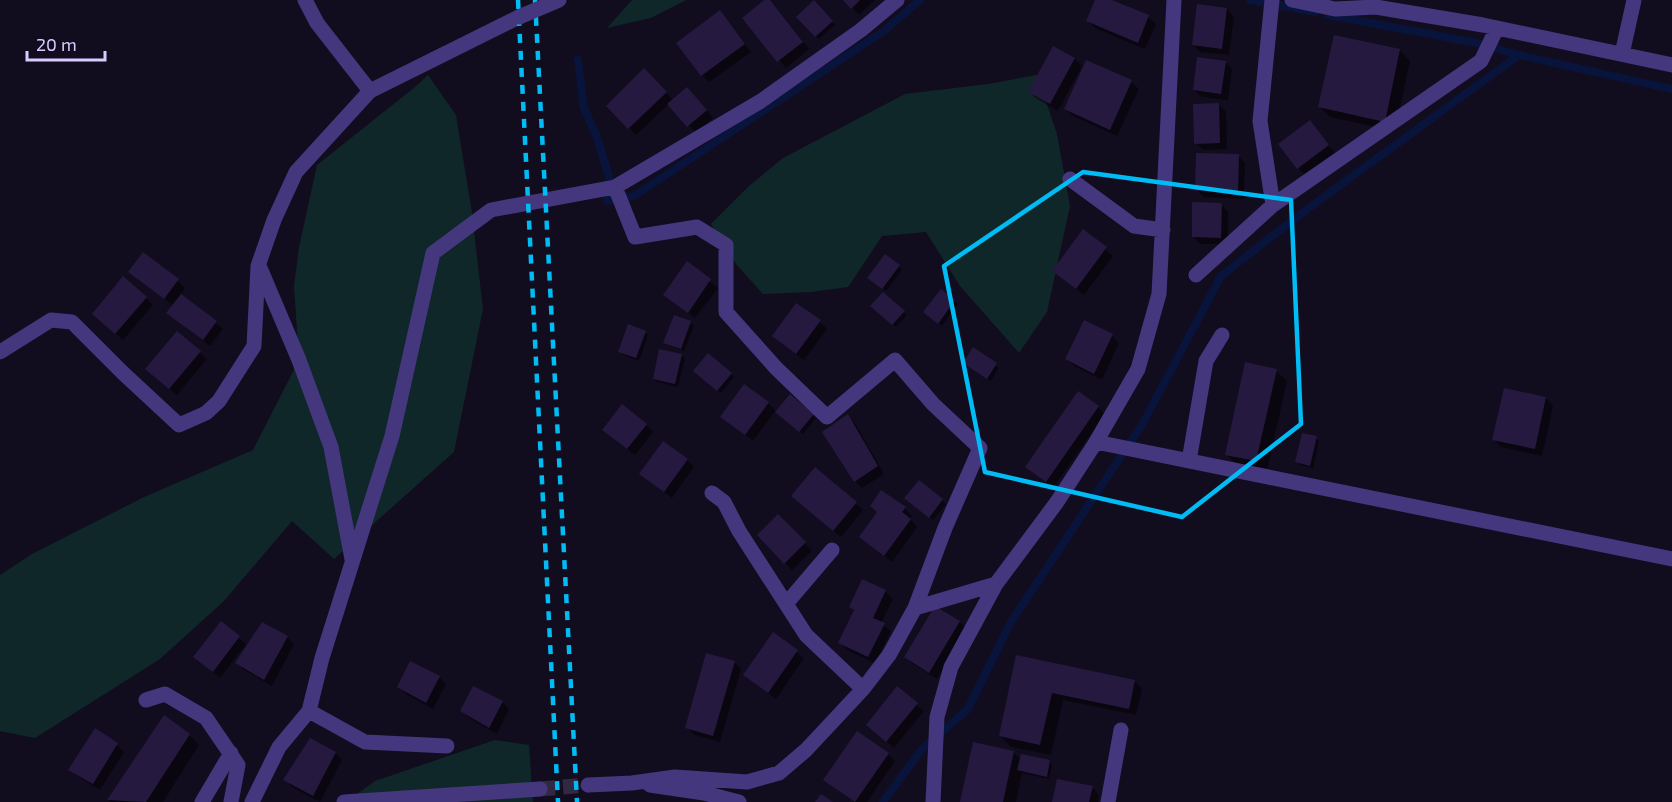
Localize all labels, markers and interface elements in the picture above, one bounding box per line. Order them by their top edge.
scale bar [27,24,105,62]
text: 20 m [36,33,77,55]

